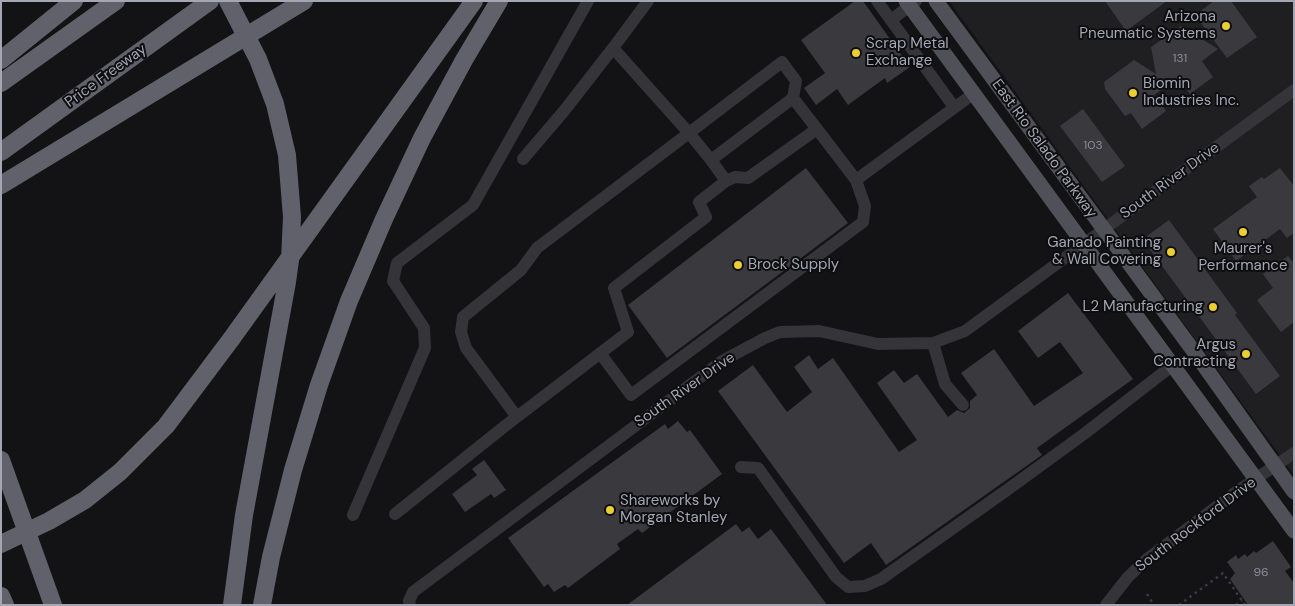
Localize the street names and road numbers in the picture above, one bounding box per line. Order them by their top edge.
street label: Price Freeway [62,40,150,112]
street label: East Rio Salado Parkway [988,76,1100,222]
street label: South River Drive [1117,139,1223,223]
street label: South River Drive [631,349,739,431]
street label: South Rockford Drive [1132,474,1260,576]

